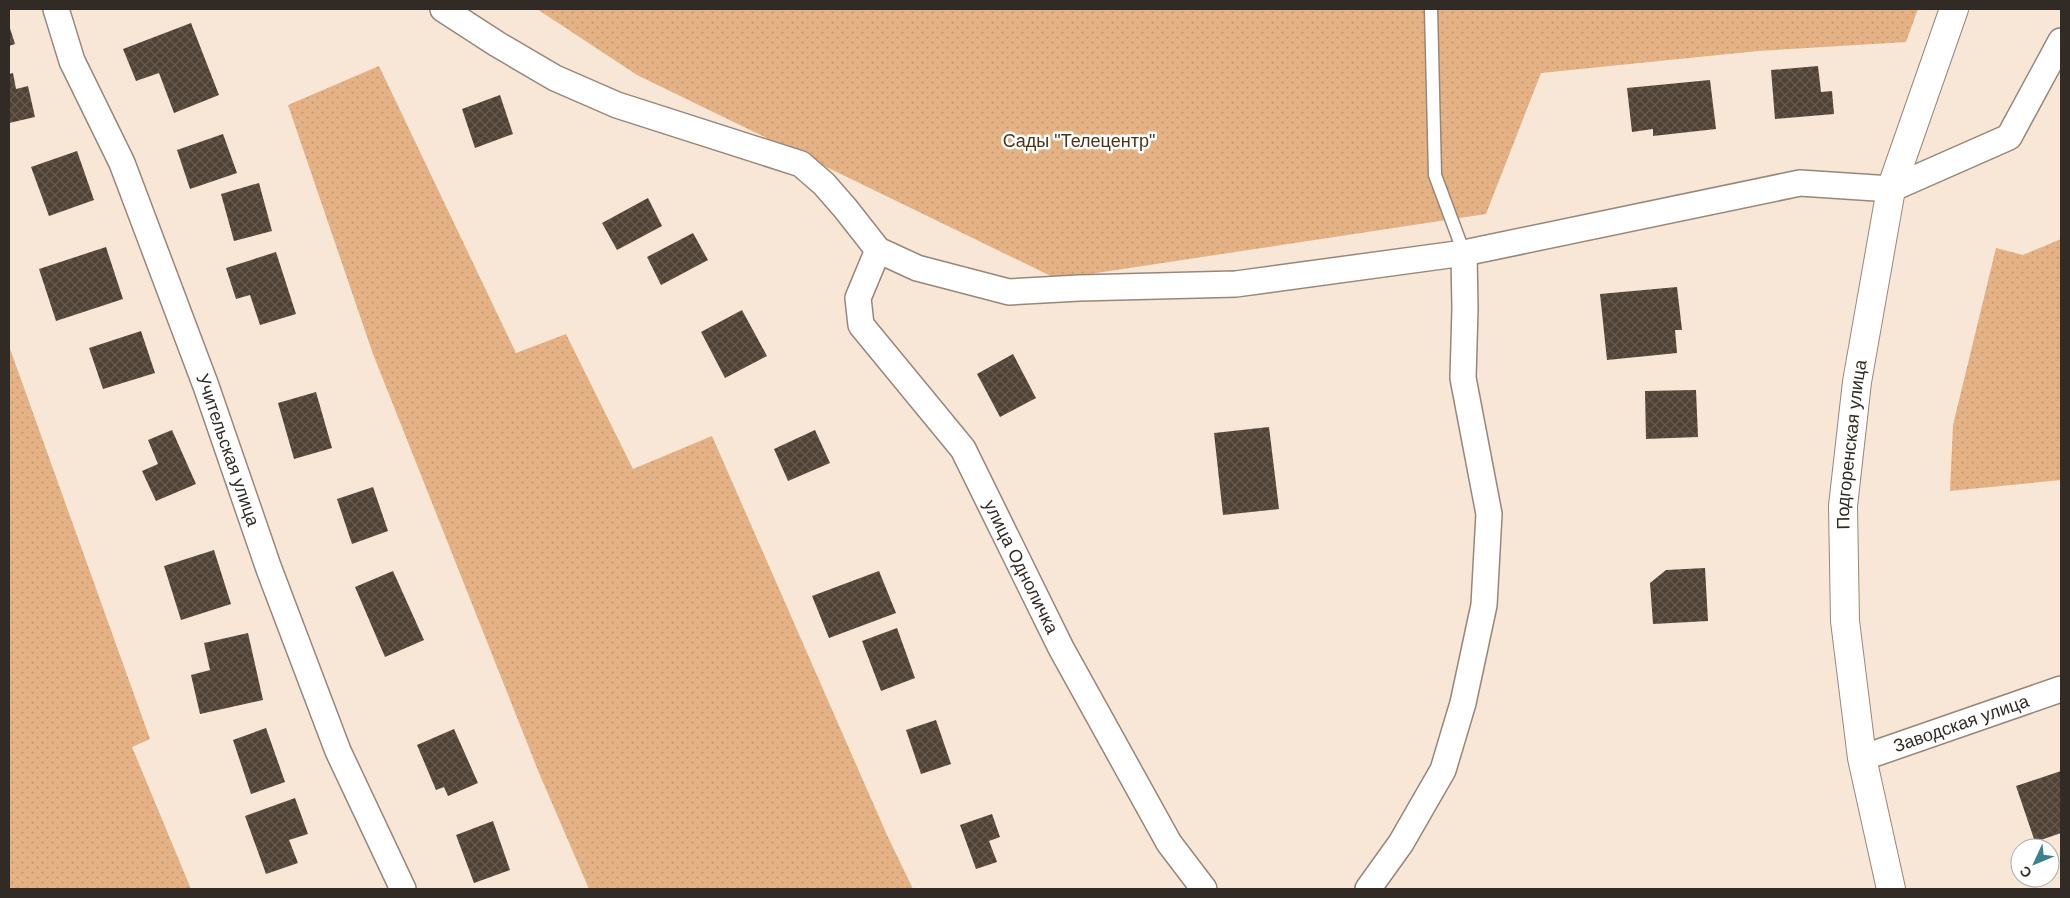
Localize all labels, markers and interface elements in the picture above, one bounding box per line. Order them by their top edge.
park label: Сады "Телецентр" [1003,131,1155,151]
street label: Подгоренская улица [1833,357,1871,530]
street label: Учительская улица [192,371,264,530]
street label: улица Одноличка [980,497,1063,638]
street label: Заводская улица [1891,691,2032,756]
north arrow [2010,838,2060,888]
text: С [2016,863,2035,881]

